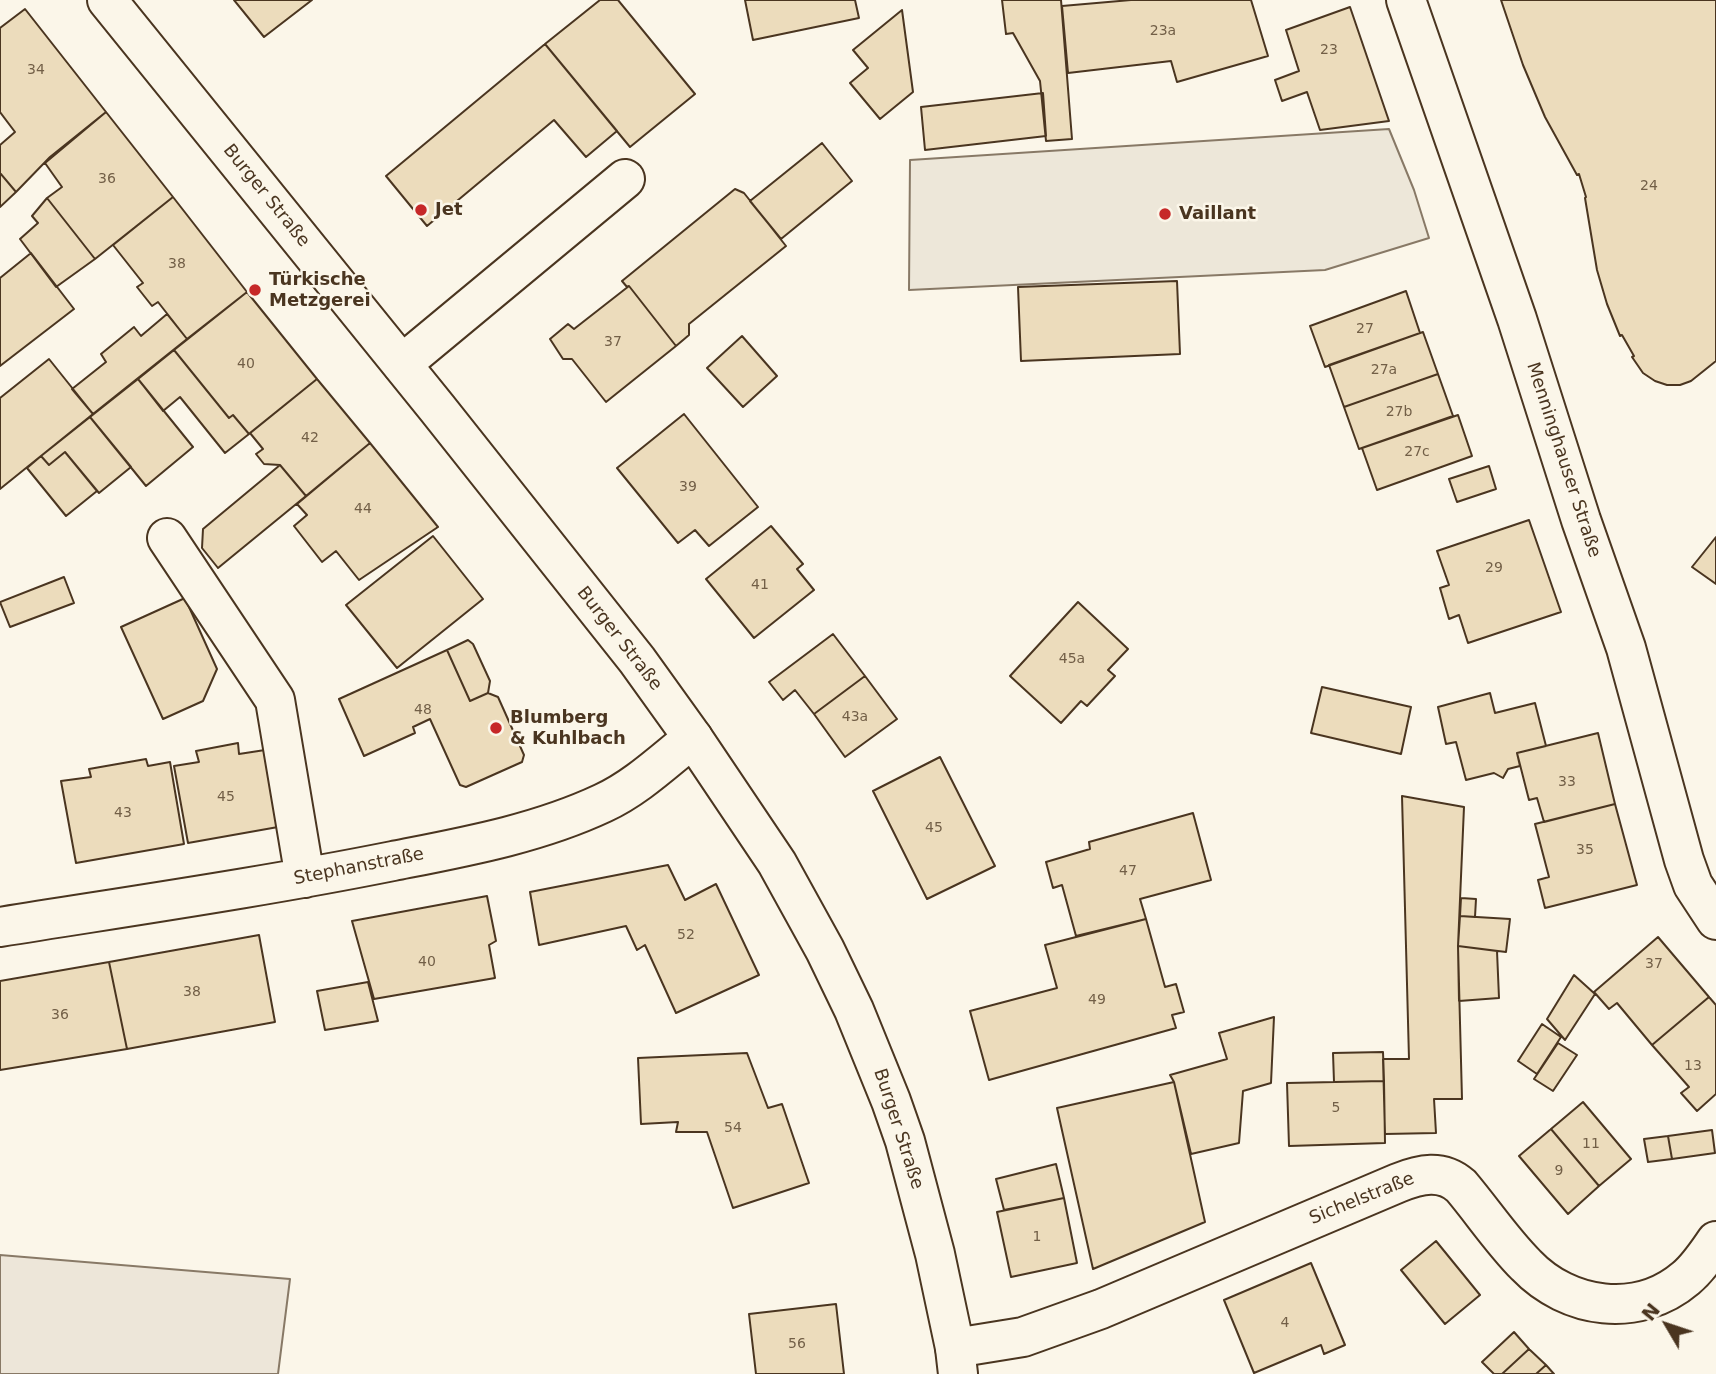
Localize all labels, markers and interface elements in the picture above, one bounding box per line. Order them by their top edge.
house number: 23a [1150,23,1176,39]
house number: 23 [1320,42,1338,58]
house number: 34 [27,62,45,78]
street label: Burger Straße [218,140,314,252]
house number: 36 [98,171,116,187]
house number: 24 [1640,178,1658,194]
place label: Jet [435,199,463,221]
marker: Jet [413,202,429,218]
place label: Vaillant [1179,203,1256,225]
marker: Vaillant [1157,206,1173,222]
house number: 38 [168,256,186,272]
place label: Türkische Metzgerei [269,269,371,312]
marker: Türkische Metzgerei [247,282,263,298]
house number: 27 [1356,321,1374,337]
house number: 37 [604,334,622,350]
house number: 40 [237,356,255,372]
street label: Menninghauser Straße [1521,360,1605,560]
house number: 27a [1371,362,1397,378]
house number: 27b [1386,404,1412,420]
house number: 42 [301,430,319,446]
house number: 27c [1404,444,1430,460]
house number: 39 [679,479,697,495]
house number: 44 [354,501,372,517]
house number: 29 [1485,560,1503,576]
house number: 41 [751,577,769,593]
street label: Burger Straße [572,583,666,695]
house number: 45a [1059,651,1085,667]
house number: 48 [414,702,432,718]
place label: Blumberg & Kuhlbach [510,707,626,750]
house number: 43a [842,709,868,725]
marker: Blumberg & Kuhlbach [488,720,504,736]
house number: 33 [1558,774,1576,790]
house number: 45 [217,789,235,805]
house number: 43 [114,805,132,821]
house number: 45 [925,820,943,836]
house number: 35 [1576,842,1594,858]
street label: Stephanstraße [292,844,426,890]
house number: 47 [1119,863,1137,879]
house number: 52 [677,927,695,943]
house number: 40 [418,954,436,970]
house number: 37 [1645,956,1663,972]
house number: 38 [183,984,201,1000]
house number: 49 [1088,992,1106,1008]
house number: 36 [51,1007,69,1023]
house number: 13 [1684,1058,1702,1074]
street label: Burger Straße [868,1066,928,1192]
house number: 5 [1332,1100,1340,1116]
house number: 54 [724,1120,742,1136]
house number: 11 [1582,1136,1600,1152]
house number: 9 [1555,1163,1563,1179]
street label: Sichelstraße [1306,1168,1418,1230]
house number: 1 [1033,1229,1041,1245]
north arrow [1632,1290,1702,1360]
text: N [1637,1299,1664,1325]
house number: 4 [1281,1315,1289,1331]
house number: 56 [788,1336,806,1352]

